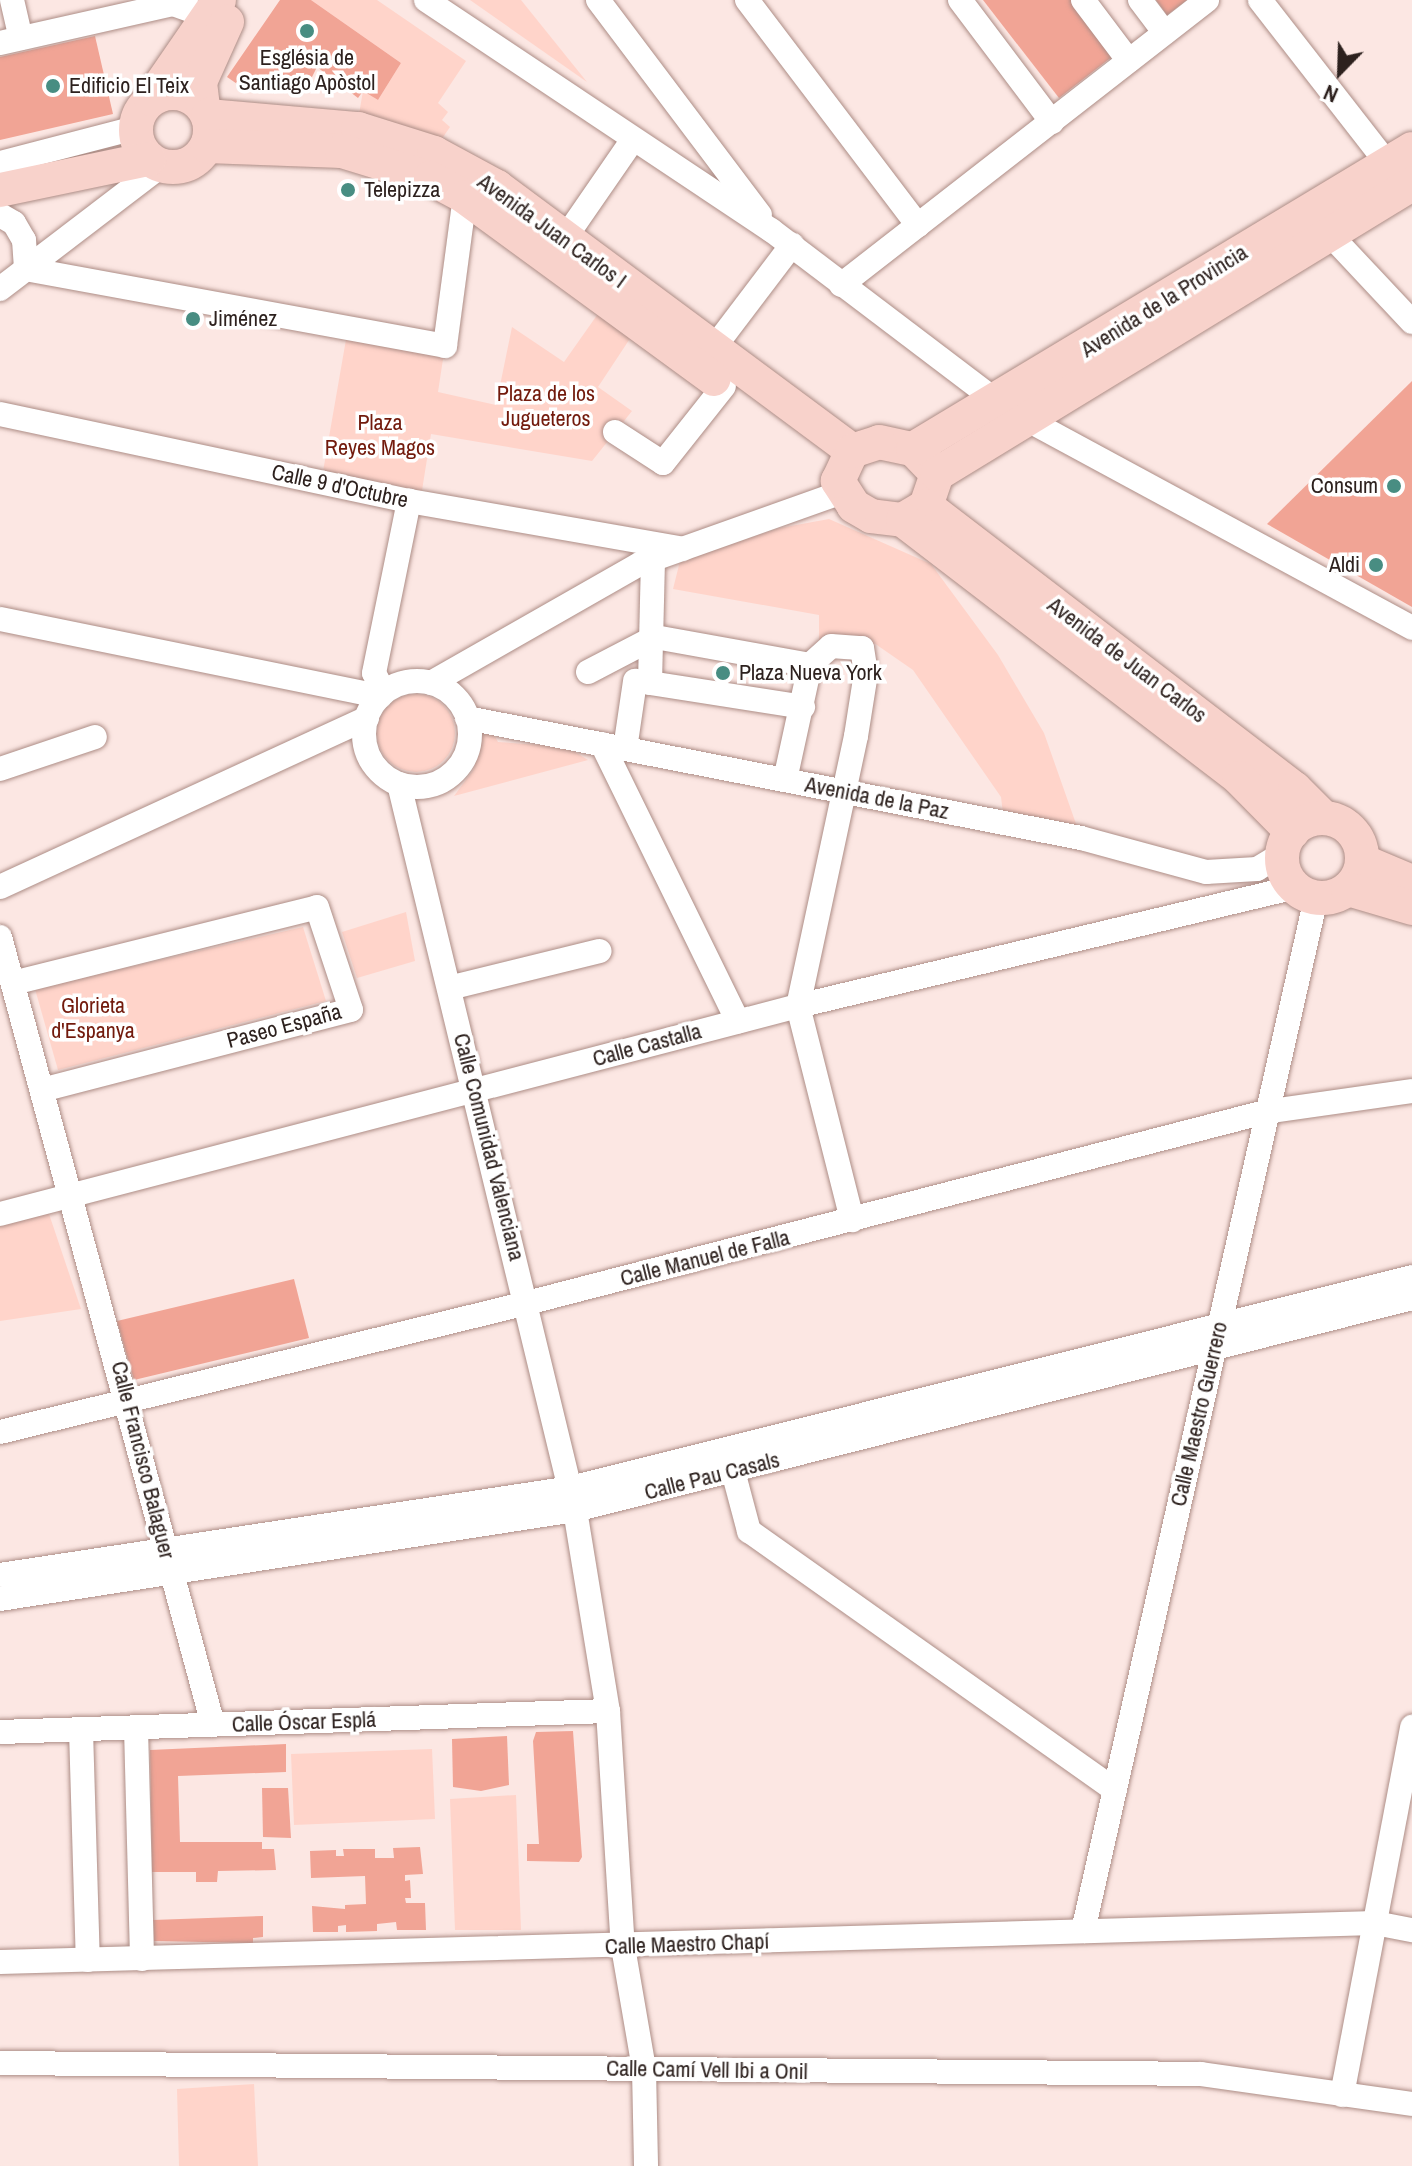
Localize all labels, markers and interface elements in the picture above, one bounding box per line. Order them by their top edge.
marker: Església de Santiago Apòstol [298,22,316,40]
north arrow [1300,32,1380,112]
place label: Església de Santiago Apòstol [238,44,376,96]
place label: Edificio El Teix [69,73,189,99]
marker: Edificio El Teix [44,77,62,95]
text: N [1319,78,1342,110]
street label: Avenida Juan Carlos I [473,168,631,294]
place label: Telepizza [364,177,440,203]
marker: Telepizza [339,181,357,199]
street label: Avenida de la Provincia [1076,239,1252,363]
place label: Jiménez [209,306,277,332]
marker: Jiménez [184,310,202,328]
park label: Plaza de los Jugueteros [497,380,595,432]
park label: Plaza Reyes Magos [325,409,435,460]
street label: Calle 9 d'Octubre [269,459,411,513]
place label: Consum [1311,473,1378,499]
marker: Consum [1385,477,1403,495]
place label: Aldi [1329,552,1360,578]
marker: Aldi [1367,556,1385,574]
street label: Avenida de Juan Carlos [1042,592,1212,728]
place label: Plaza Nueva York [739,660,882,686]
marker: Plaza Nueva York [714,664,732,682]
street label: Avenida de la Paz [803,771,951,825]
park label: Glorieta d'Espanya [51,992,135,1044]
street label: Paseo España [224,998,344,1054]
street label: Calle Castalla [590,1018,704,1072]
street label: Calle Comunidad Valenciana [448,1031,530,1263]
street label: Calle Manuel de Falla [618,1224,792,1292]
street label: Calle Maestro Guerrero [1165,1319,1233,1509]
street label: Calle Francisco Balaguer [106,1359,180,1561]
street label: Calle Pau Casals [642,1446,782,1506]
street label: Calle Óscar Esplá [231,1706,377,1738]
street label: Calle Maestro Chapí [604,1928,770,1960]
street label: Calle Camí Vell Ibi a Onil [606,2055,808,2085]

